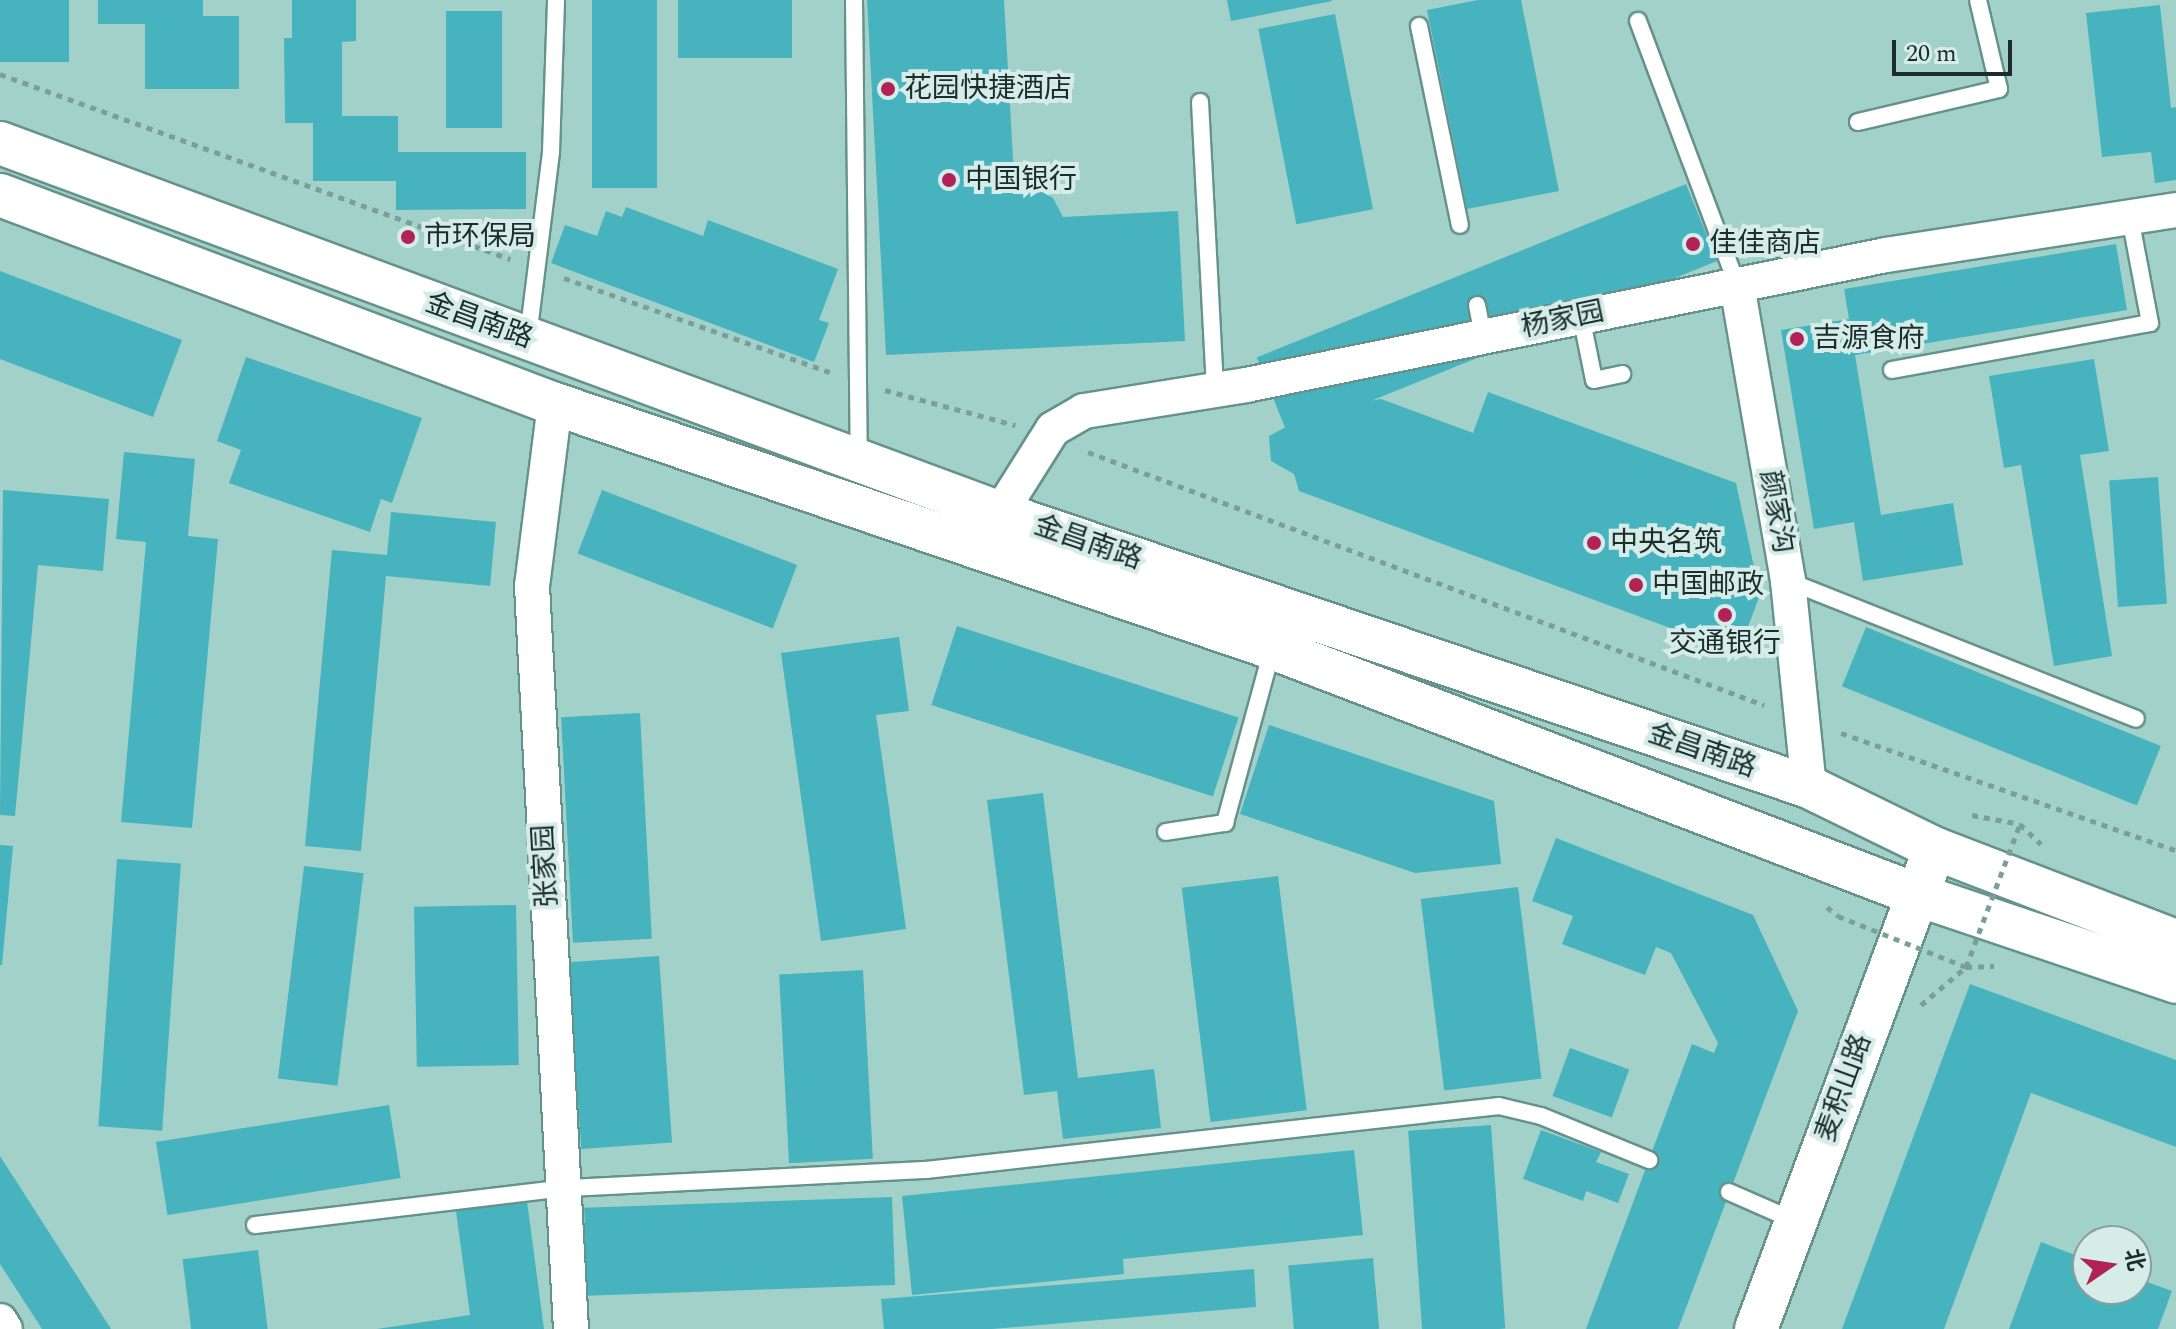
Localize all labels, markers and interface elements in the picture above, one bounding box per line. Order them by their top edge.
scale bar [1896,24,2016,74]
text: 20 m [1906,36,1957,72]
place label: 花园快捷酒店 [904,72,1072,106]
marker: 花园快捷酒店 [879,80,897,98]
place label: 中国银行 [965,163,1077,197]
marker: 中国银行 [940,171,958,189]
place label: 市环保局 [424,220,536,254]
place label: 佳佳商店 [1709,227,1821,261]
marker: 市环保局 [399,228,417,246]
marker: 佳佳商店 [1684,235,1702,253]
street label: 金昌南路 [421,286,537,356]
street label: 杨家园 [1518,295,1608,345]
place label: 吉源食府 [1813,322,1925,356]
marker: 吉源食府 [1788,330,1806,348]
street label: 颜家沟 [1752,468,1800,556]
street label: 金昌南路 [1030,509,1146,577]
place label: 中央名筑 [1610,526,1722,560]
marker: 中央名筑 [1585,534,1603,552]
place label: 中国邮政 [1652,568,1764,602]
marker: 中国邮政 [1627,576,1645,594]
marker: 交通银行 [1716,606,1734,624]
place label: 交通银行 [1669,627,1781,661]
street label: 金昌南路 [1644,717,1760,785]
street label: 张家园 [527,823,565,909]
street label: 麦积山路 [1809,1030,1879,1146]
north arrow [2072,1225,2152,1305]
text: 北 [2115,1245,2152,1274]

